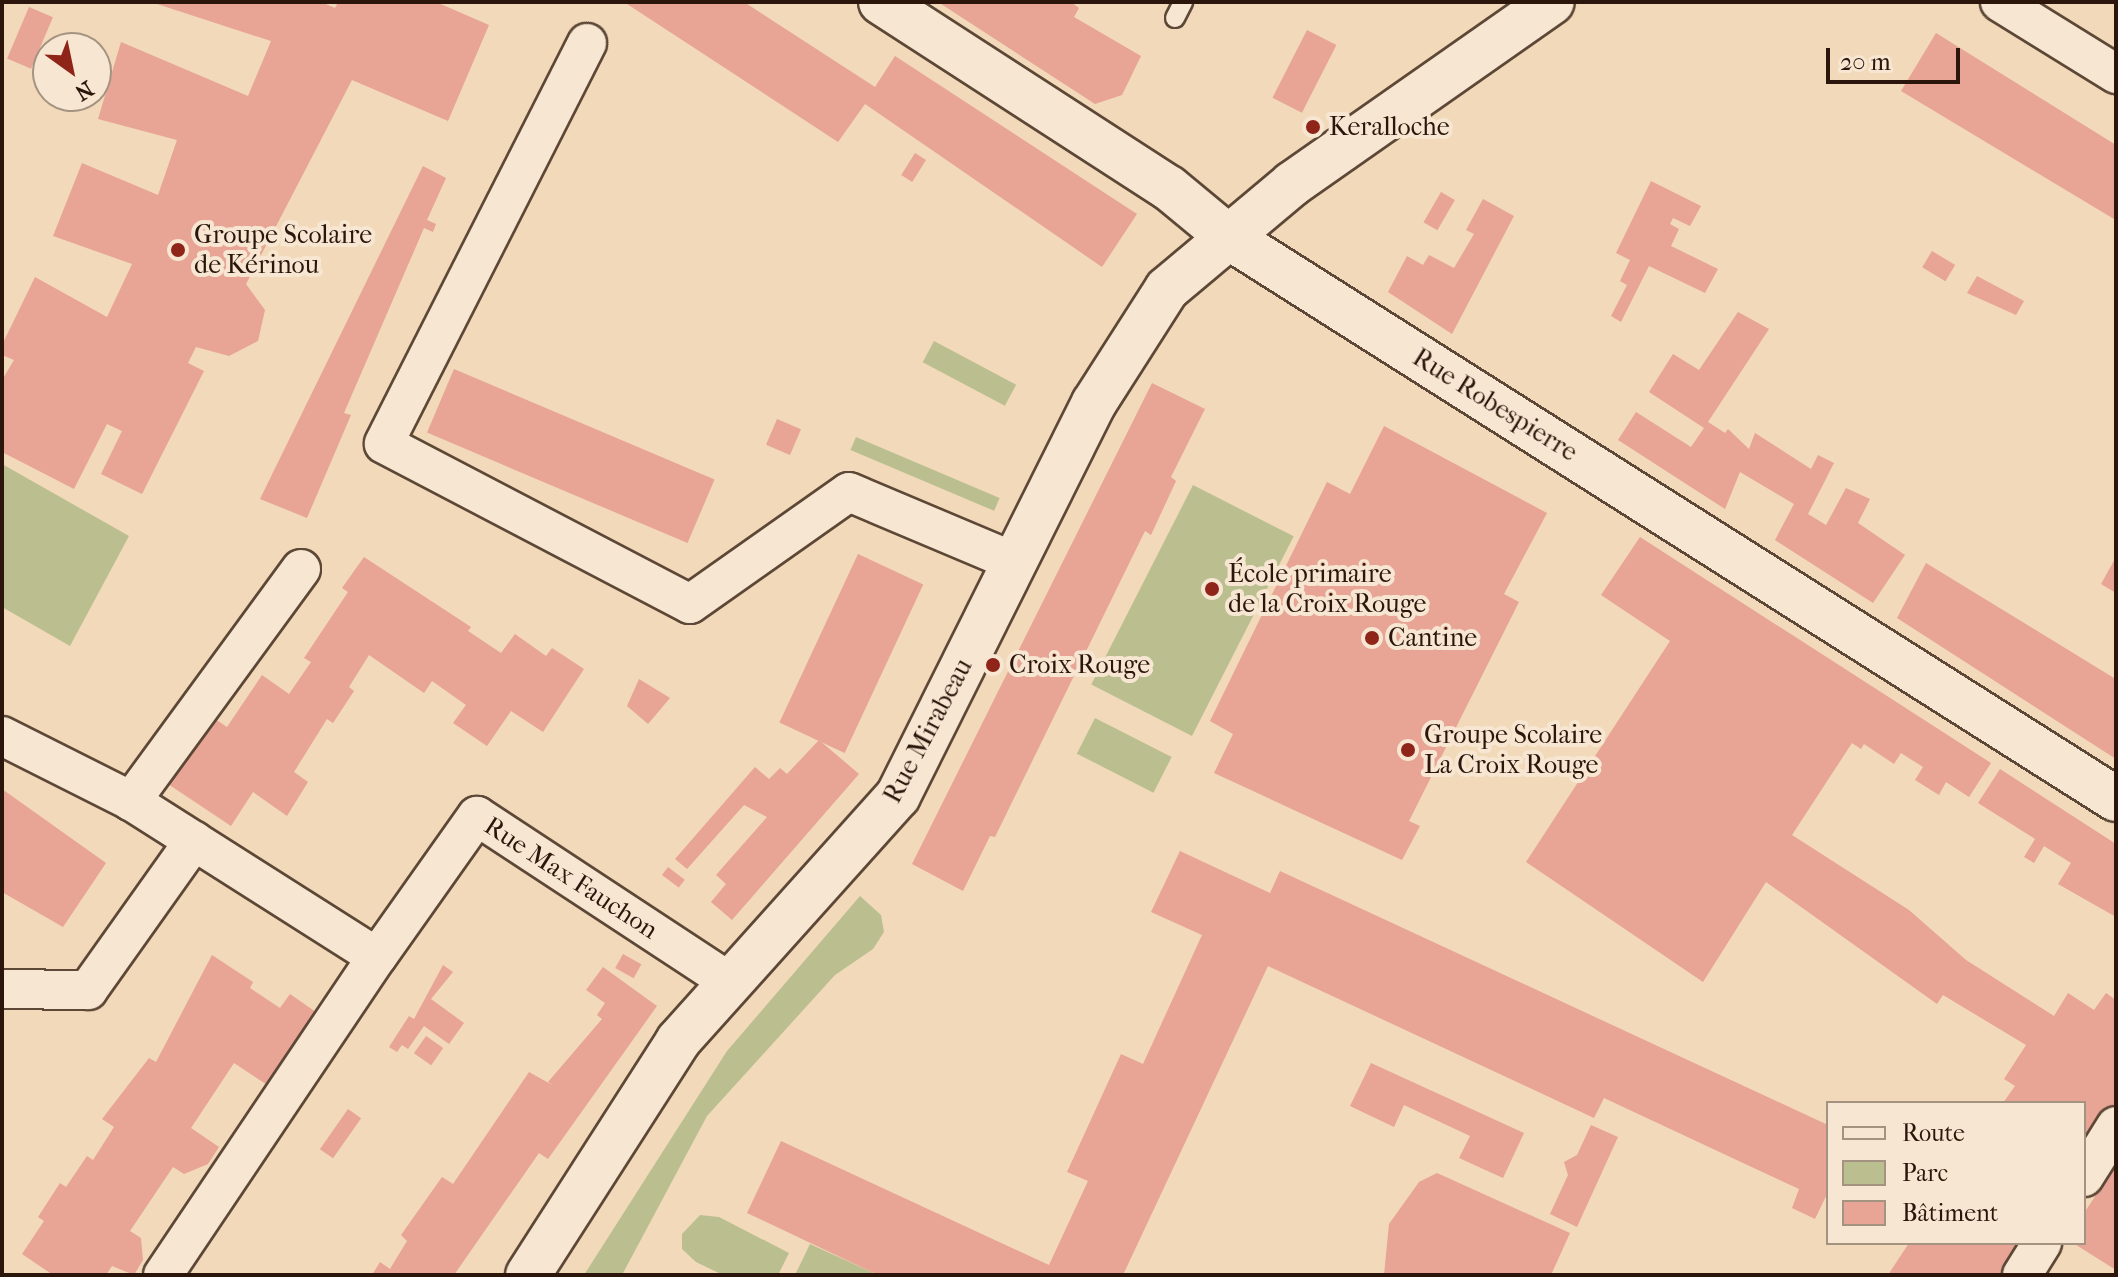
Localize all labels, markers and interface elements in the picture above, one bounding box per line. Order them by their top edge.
north arrow [32,32,112,112]
scale bar [1830,32,1964,82]
text: 20 m [1840,48,1891,76]
text: N [70,75,98,106]
place label: Keralloche [1329,111,1449,143]
marker: Keralloche [1304,118,1322,136]
place label: Groupe Scolaire de Kérinou [194,219,372,280]
marker: Groupe Scolaire de Kérinou [169,241,187,259]
street label: Rue Robespierre [1407,342,1583,468]
place label: École primaire de la Croix Rouge [1228,558,1426,620]
marker: École primaire de la Croix Rouge [1203,580,1221,598]
place label: Cantine [1388,622,1477,654]
marker: Cantine [1363,629,1381,647]
place label: Croix Rouge [1009,649,1150,681]
street label: Rue Mirabeau [877,653,979,809]
marker: Croix Rouge [984,656,1002,674]
place label: Groupe Scolaire La Croix Rouge [1424,719,1602,780]
marker: Groupe Scolaire La Croix Rouge [1399,741,1417,759]
street label: Rue Max Fauchon [478,810,664,946]
legend [1826,1101,2086,1245]
text: Route [1902,1119,1965,1147]
text: Parc [1902,1159,1948,1187]
text: Bâtiment [1902,1199,1998,1227]

